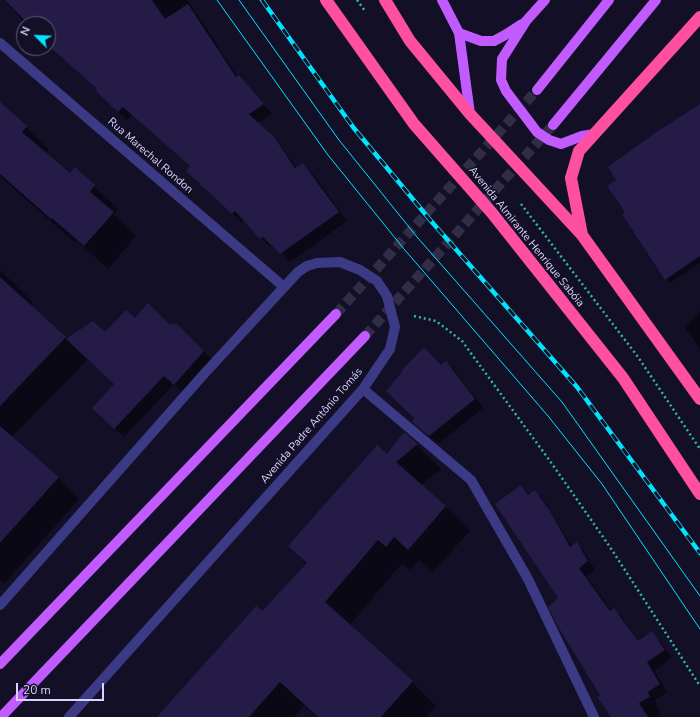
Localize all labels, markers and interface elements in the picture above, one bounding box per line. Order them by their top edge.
north arrow [16,16,56,56]
text: N [17,25,34,38]
street label: Rua Marechal Rondon [105,115,195,197]
street label: Avenida Almirante Henrique Sabóia [465,164,587,310]
street label: Avenida Padre Antônio Tomás [258,365,366,487]
scale bar [18,675,106,701]
text: 20 m [23,682,51,698]

